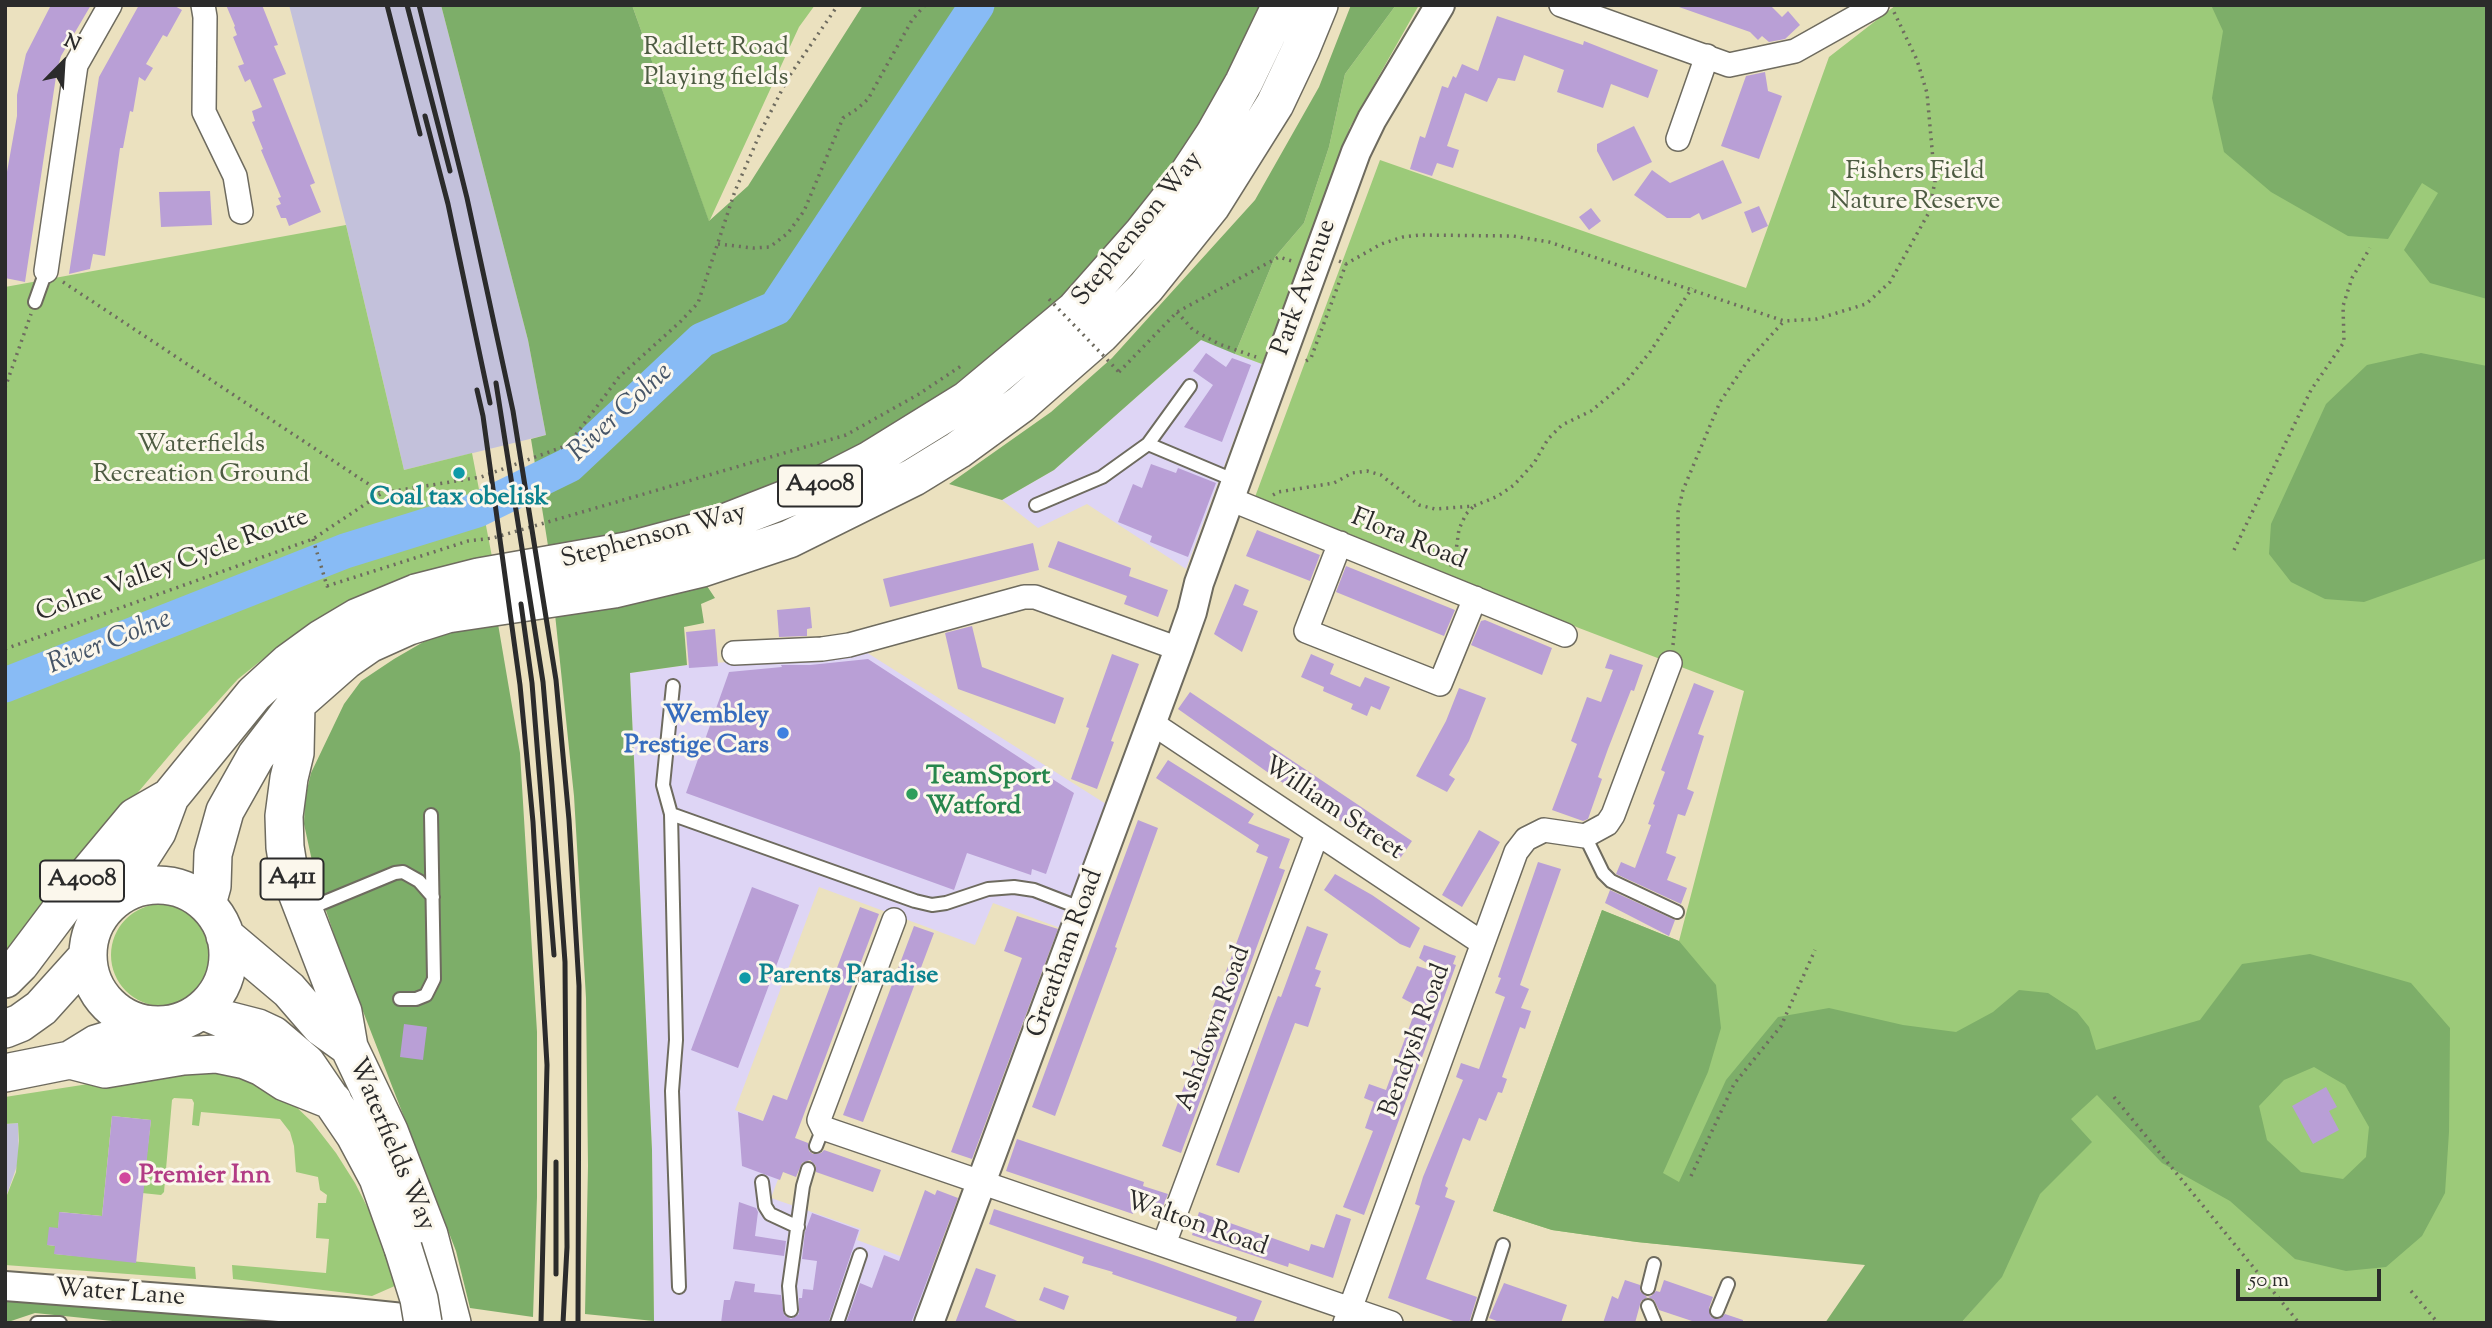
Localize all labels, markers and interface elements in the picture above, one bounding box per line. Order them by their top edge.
north arrow [28,28,98,98]
text: N [59,28,84,59]
park label: Radlett Road Playing fields [643,34,789,96]
street label: Stephenson Way [1067,146,1211,314]
park label: Fishers Field Nature Reserve [1830,158,2000,220]
street label: Park Avenue [1267,216,1345,360]
water label: River Colne [563,357,681,471]
park label: Waterfields Recreation Ground [93,431,309,492]
marker: Coal tax obelisk [451,465,467,481]
road number: A4008 [778,466,862,506]
place label: Coal tax obelisk [369,484,549,516]
street label: Stephenson Way [558,498,750,578]
street label: Colne Valley Cycle Route [33,503,313,631]
street label: Flora Road [1346,504,1470,578]
water label: River Colne [43,604,177,684]
place label: Wembley Prestige Cars [624,702,769,764]
marker: Wembley Prestige Cars [775,725,791,741]
street label: William Street [1256,752,1408,868]
place label: TeamSport Watford [926,763,1050,824]
marker: TeamSport Watford [904,786,920,802]
road number: A411 [260,858,324,900]
road number: A4008 [40,860,124,902]
street label: Greatham Road [1022,866,1112,1042]
street label: Ashdown Road [1171,942,1259,1116]
street label: Bendysh Road [1375,960,1459,1122]
place label: Parents Paradise [759,962,938,994]
marker: Parents Paradise [737,970,753,986]
street label: Waterfields Way [339,1054,441,1236]
place label: Premier Inn [139,1162,271,1194]
marker: Premier Inn [117,1170,133,1186]
street label: Walton Road [1121,1187,1271,1265]
scale bar [2240,1254,2385,1298]
text: 50 m [2249,1266,2289,1296]
street label: Water Lane [54,1275,186,1315]

